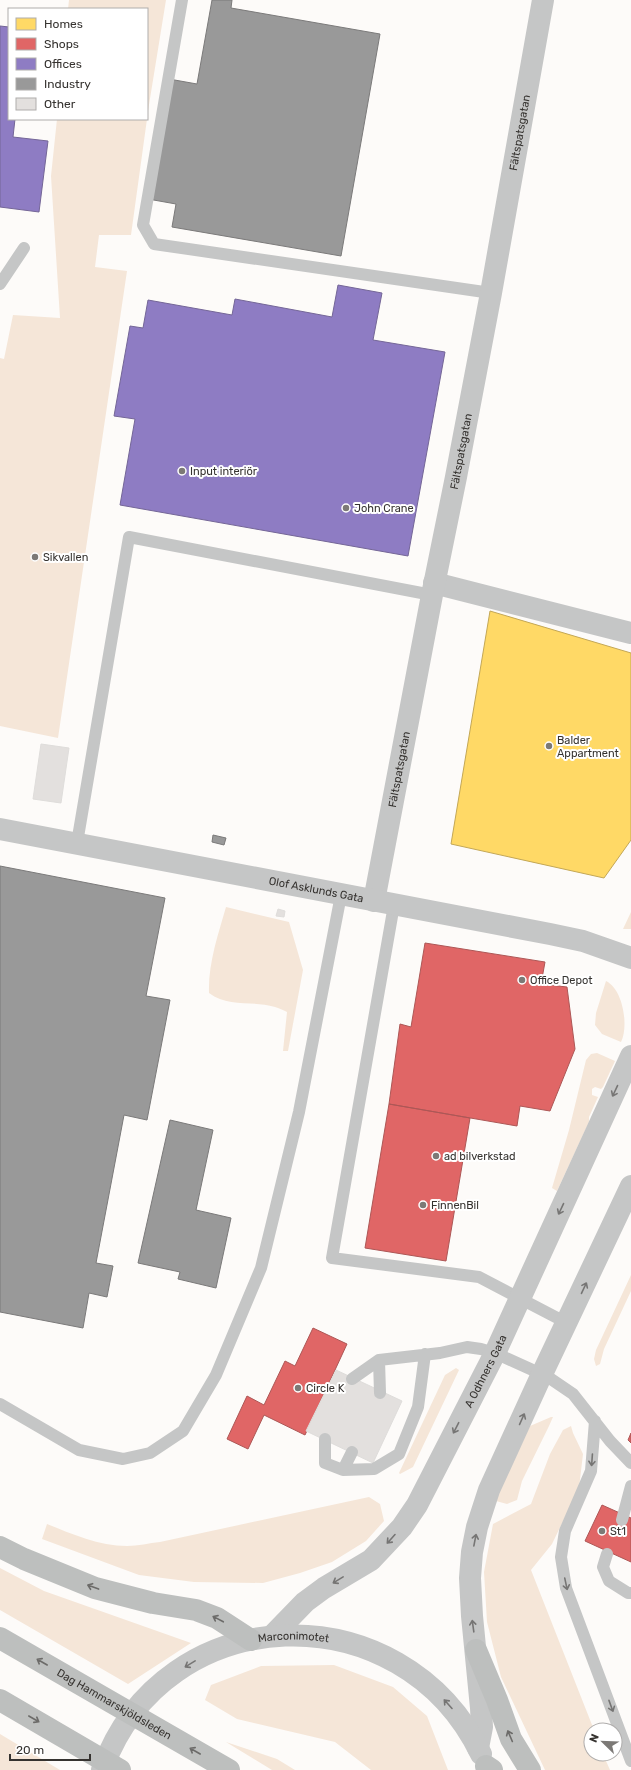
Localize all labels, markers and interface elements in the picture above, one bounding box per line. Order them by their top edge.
legend [8,8,148,120]
text: Homes [44,17,83,31]
text: Shops [44,37,79,51]
text: Offices [44,57,82,71]
text: Industry [44,77,91,91]
street label: Fältspatsgatan [507,94,533,172]
text: Other [44,97,76,111]
street label: Fältspatsgatan [448,412,475,491]
place label: Input interiör [190,465,258,478]
marker: Input interiör [177,466,187,476]
place label: John Crane [354,502,414,515]
marker: John Crane [341,503,351,513]
place label: Sikvallen [43,551,88,564]
marker: Sikvallen [30,552,40,562]
street label: Fältspatsgatan [386,730,413,808]
place label: Balder Appartment [557,734,620,760]
marker: Balder Appartment [544,741,554,751]
street label: Olof Asklunds Gata [268,874,365,905]
place label: Office Depot [530,974,593,987]
marker: Office Depot [517,975,527,985]
one-way arrow [611,1085,618,1097]
place label: ad bilverkstad [444,1150,516,1163]
marker: ad bilverkstad [431,1151,441,1161]
place label: FinnenBil [431,1199,479,1212]
marker: FinnenBil [418,1200,428,1210]
one-way arrow [557,1203,564,1215]
one-way arrow [581,1282,588,1294]
street label: A Odhners Gata [462,1333,509,1410]
place label: Circle K [306,1382,345,1395]
marker: Circle K [293,1383,303,1393]
one-way arrow [519,1413,526,1425]
one-way arrow [452,1421,460,1433]
one-way arrow [588,1453,595,1466]
place label: St1 [610,1525,626,1538]
marker: St1 [597,1526,607,1536]
one-way arrow [471,1533,479,1546]
one-way arrow [386,1534,396,1544]
one-way arrow [332,1576,344,1584]
one-way arrow [562,1577,570,1590]
one-way arrow [87,1582,99,1590]
one-way arrow [212,1615,224,1622]
one-way arrow [469,1619,477,1632]
street label: Marconimotet [257,1629,331,1646]
one-way arrow [36,1658,48,1666]
one-way arrow [184,1661,196,1669]
street label: Dag Hammarskjöldsleden [54,1666,174,1743]
one-way arrow [443,1699,453,1709]
one-way arrow [607,1699,615,1711]
one-way arrow [28,1716,40,1724]
north arrow [583,1722,623,1762]
one-way arrow [506,1731,513,1743]
text: N [587,1732,602,1744]
scale bar [10,1736,90,1762]
text: 20 m [16,1743,44,1757]
one-way arrow [189,1746,201,1754]

